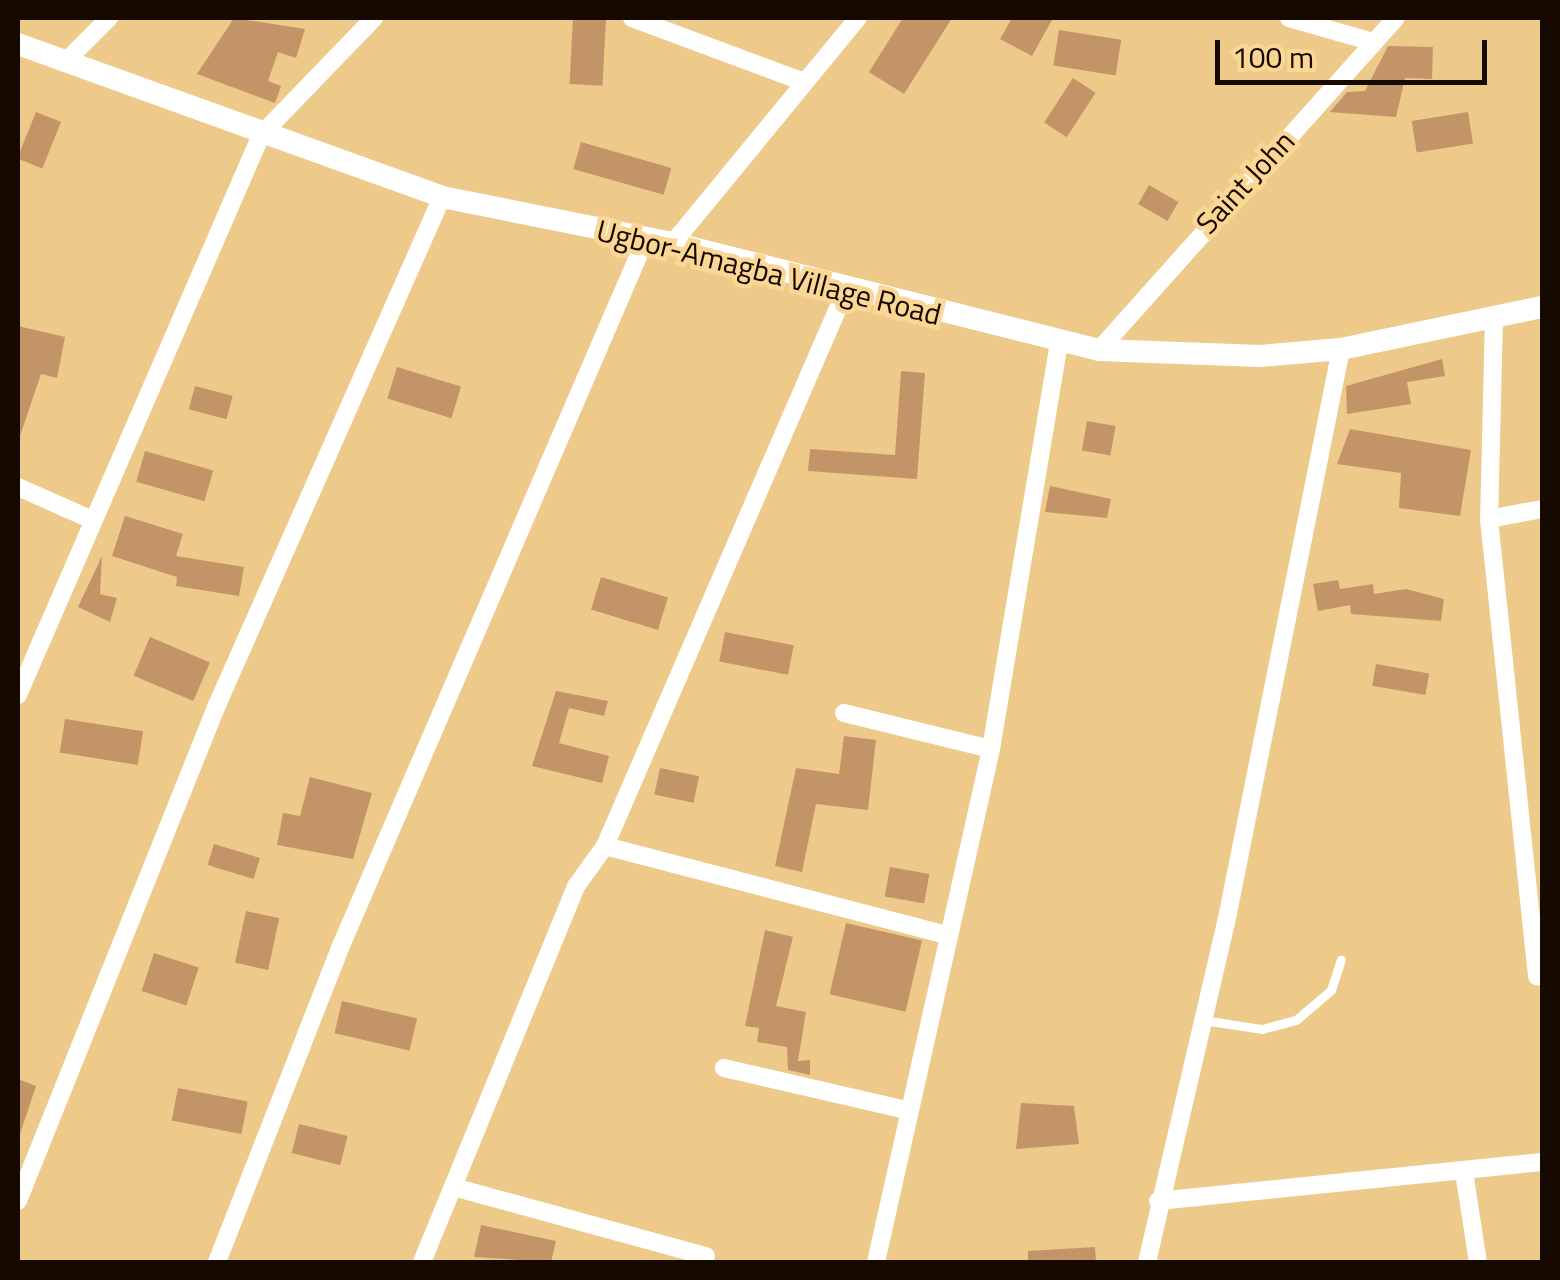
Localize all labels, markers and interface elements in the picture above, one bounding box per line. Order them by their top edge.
scale bar [1220,20,1492,82]
text: 100 m [1232,34,1314,80]
street label: Saint John [1188,123,1302,241]
street label: Ugbor-Amagba Village Road [593,212,945,332]

